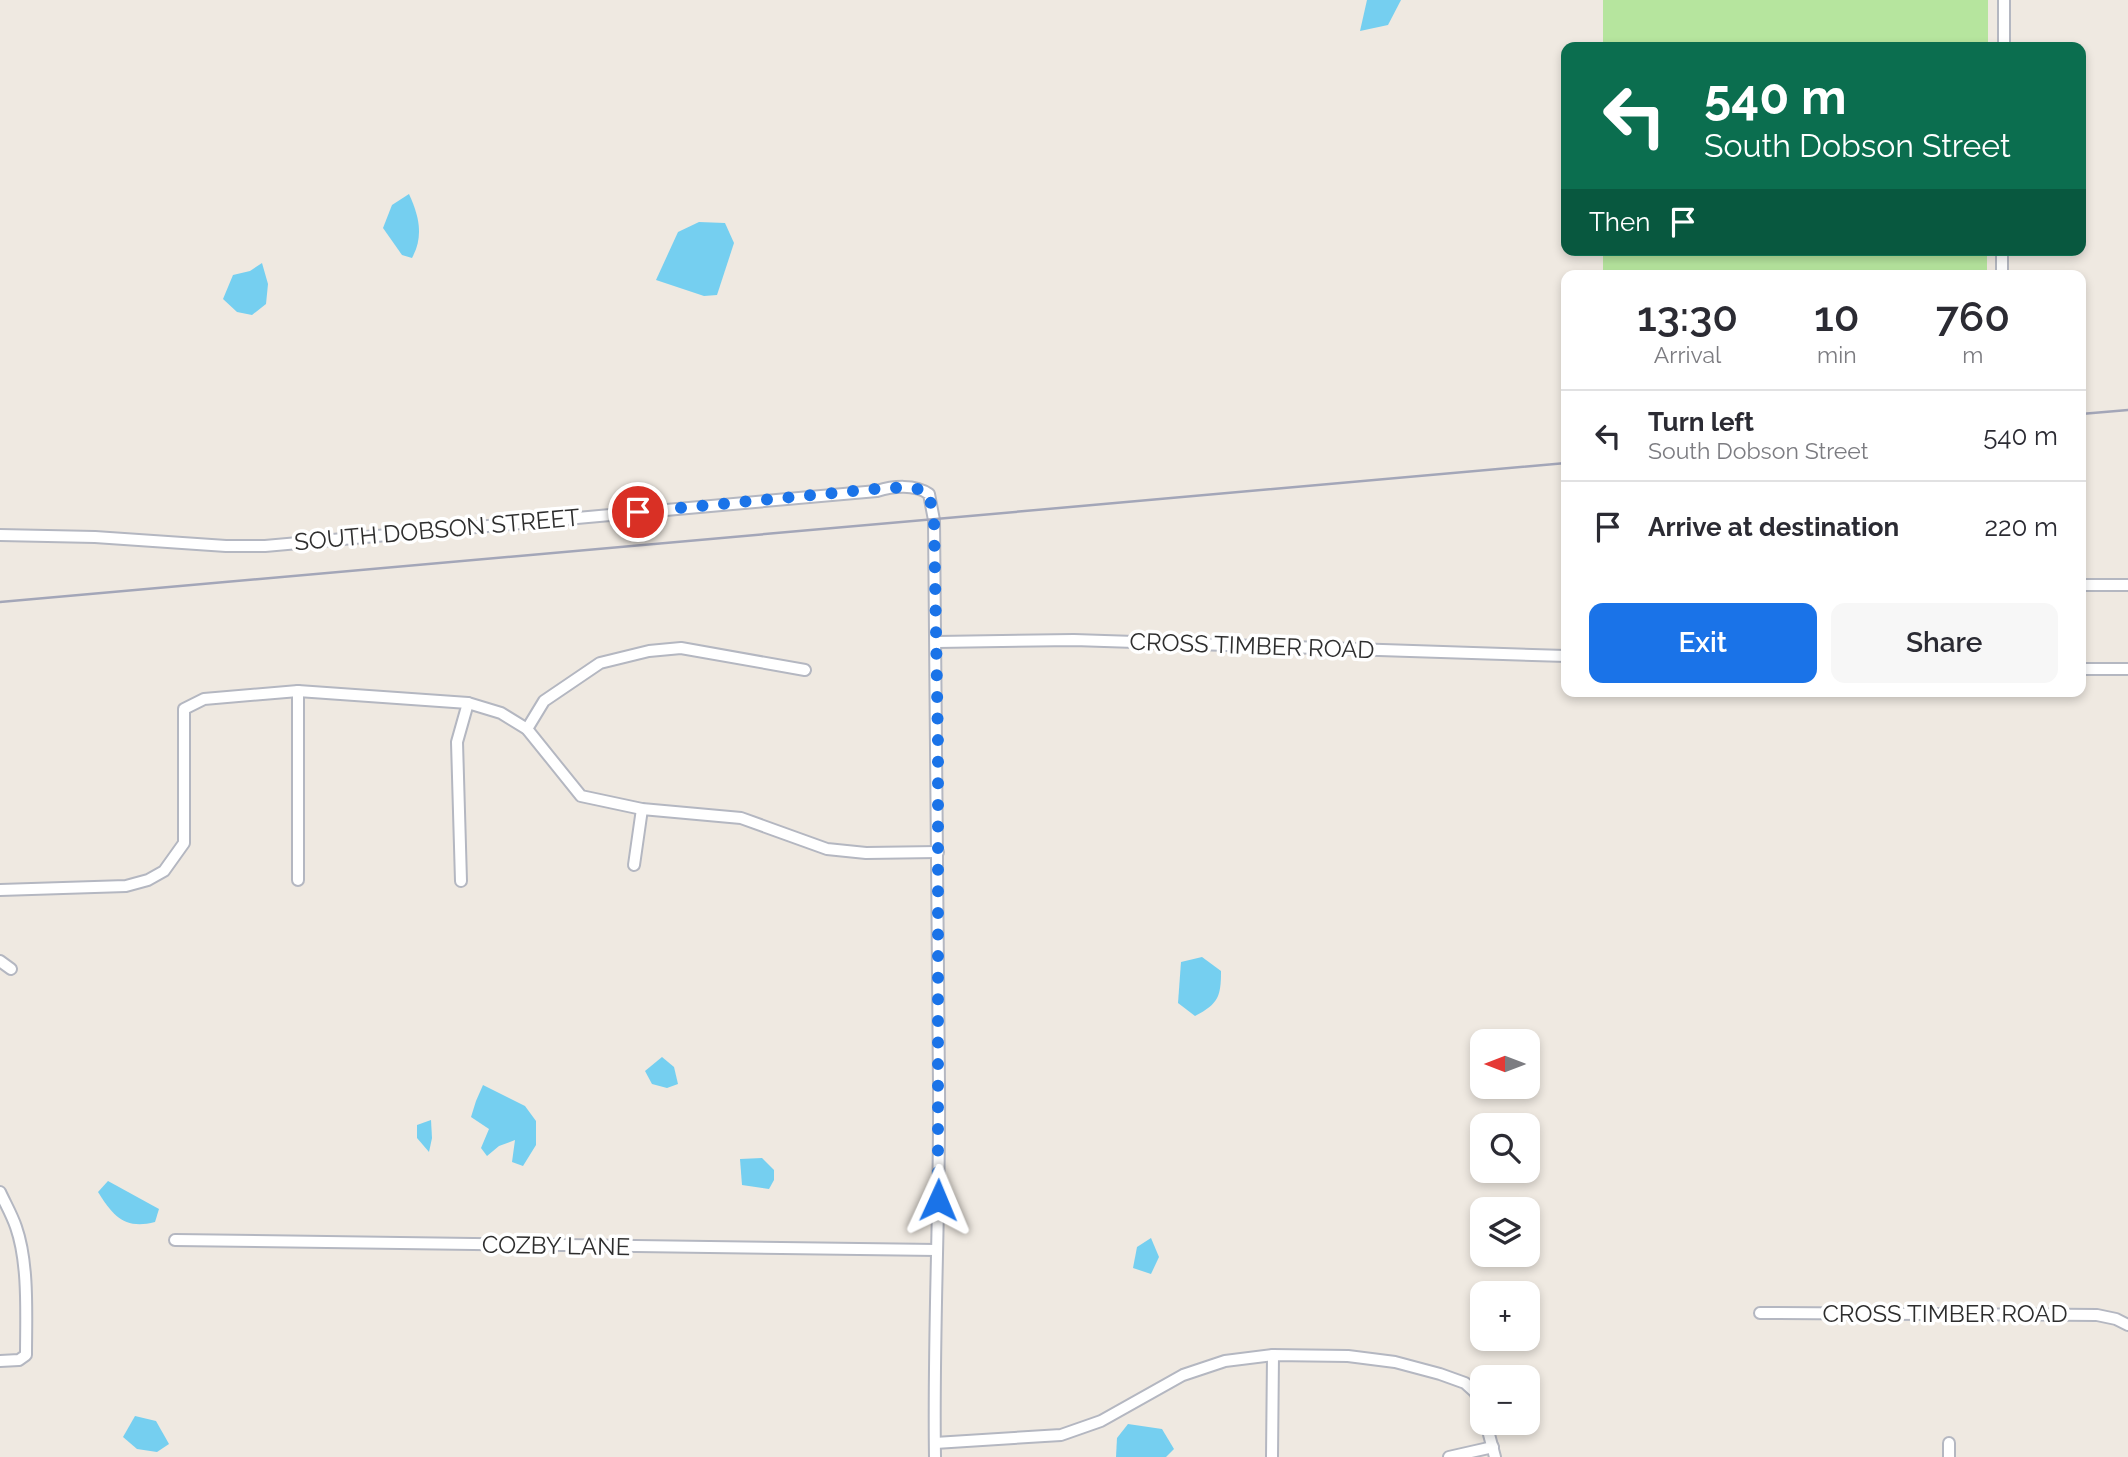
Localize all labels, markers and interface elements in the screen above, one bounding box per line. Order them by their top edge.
text: 540 m [1704,68,1847,125]
icon: left [1589,70,1680,161]
text: South Dobson Street [1704,127,2011,164]
icon: arrive [1664,203,1702,241]
text: Then [1589,207,1650,237]
text: 13:30 [1637,292,1738,341]
text: 10 [1814,292,1860,341]
text: 760 [1936,292,2010,341]
text: Arrival [1654,341,1721,368]
text: min [1817,341,1857,368]
text: m [1962,341,1983,368]
text: Turn left [1648,407,1754,437]
icon: left [1589,417,1627,455]
text: 540 m [1983,421,2058,451]
text: South Dobson Street [1648,437,1868,464]
pin [608,482,668,542]
icon: arrive [619,493,657,531]
street label: SOUTH DOBSON STREET [293,503,581,556]
icon: arrive [1589,508,1627,546]
text: Arrive at destination [1648,512,1899,542]
text: 220 m [1984,512,2058,542]
button: Exit [1589,603,1817,683]
button: Share [1831,603,2058,683]
street label: CROSS TIMBER ROAD [1129,627,1375,664]
north arrow [1470,1029,1540,1099]
map controls [1470,1029,1540,1435]
button: search [1470,1113,1540,1183]
position arrow [901,1163,975,1237]
button: layers [1470,1197,1540,1267]
street label: COZBY LANE [482,1230,630,1261]
button: + [1470,1281,1540,1351]
street label: CROSS TIMBER ROAD [1822,1299,2068,1328]
button: − [1470,1365,1540,1435]

